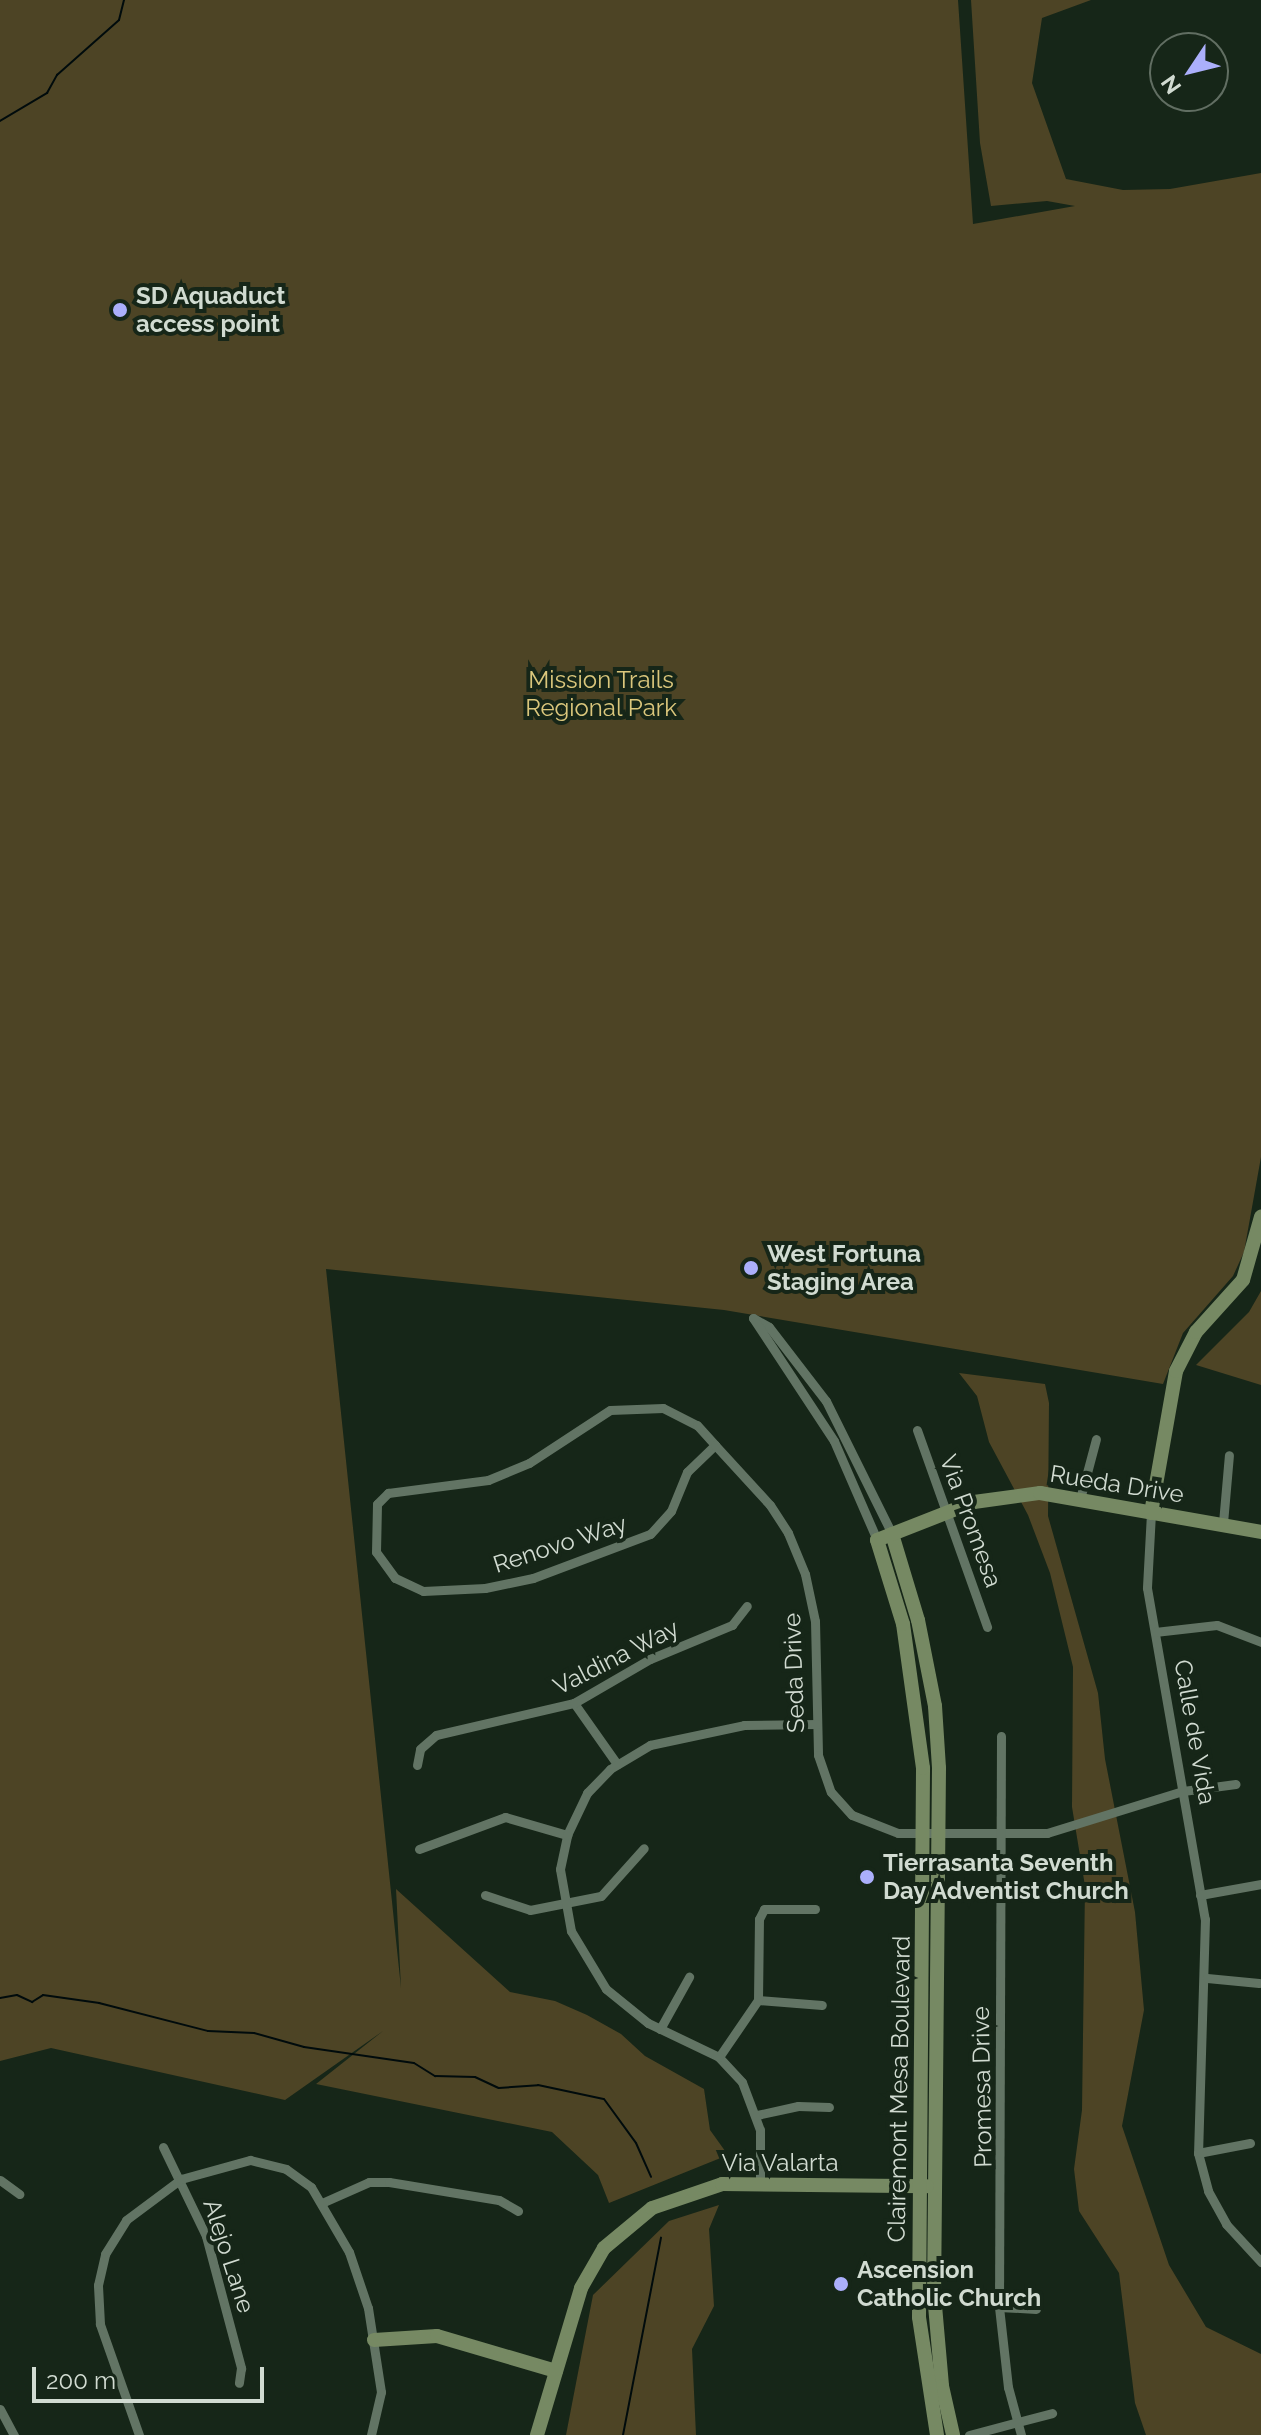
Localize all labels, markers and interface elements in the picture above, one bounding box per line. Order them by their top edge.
north arrow [1149,32,1229,112]
text: N [1156,70,1186,99]
place label: SD Aquaduct access point [136,282,286,338]
marker: SD Aquaduct access point [111,301,129,319]
park label: Mission Trails Regional Park [525,666,677,722]
place label: West Fortuna Staging Area [767,1240,921,1296]
marker: West Fortuna Staging Area [742,1259,760,1277]
street label: Via Promesa [934,1451,1008,1591]
street label: Rueda Drive [1048,1459,1186,1509]
street label: Renovo Way [489,1509,631,1579]
street label: Valdina Way [548,1613,684,1701]
street label: Seda Drive [778,1613,810,1733]
street label: Calle de Vida [1168,1657,1222,1807]
place label: Tierrasanta Seventh Day Adventist Church [883,1849,1130,1905]
marker: Tierrasanta Seventh Day Adventist Church [858,1868,876,1886]
street label: Clairemont Mesa Boulevard [882,1935,916,2243]
street label: Promesa Drive [966,2006,998,2168]
street label: Via Valarta [721,2149,839,2177]
street label: Alejo Lane [197,2196,261,2316]
place label: Ascension Catholic Church [857,2256,1041,2312]
marker: Ascension Catholic Church [832,2275,850,2293]
scale bar [36,2351,268,2401]
text: 200 m [46,2366,116,2395]

